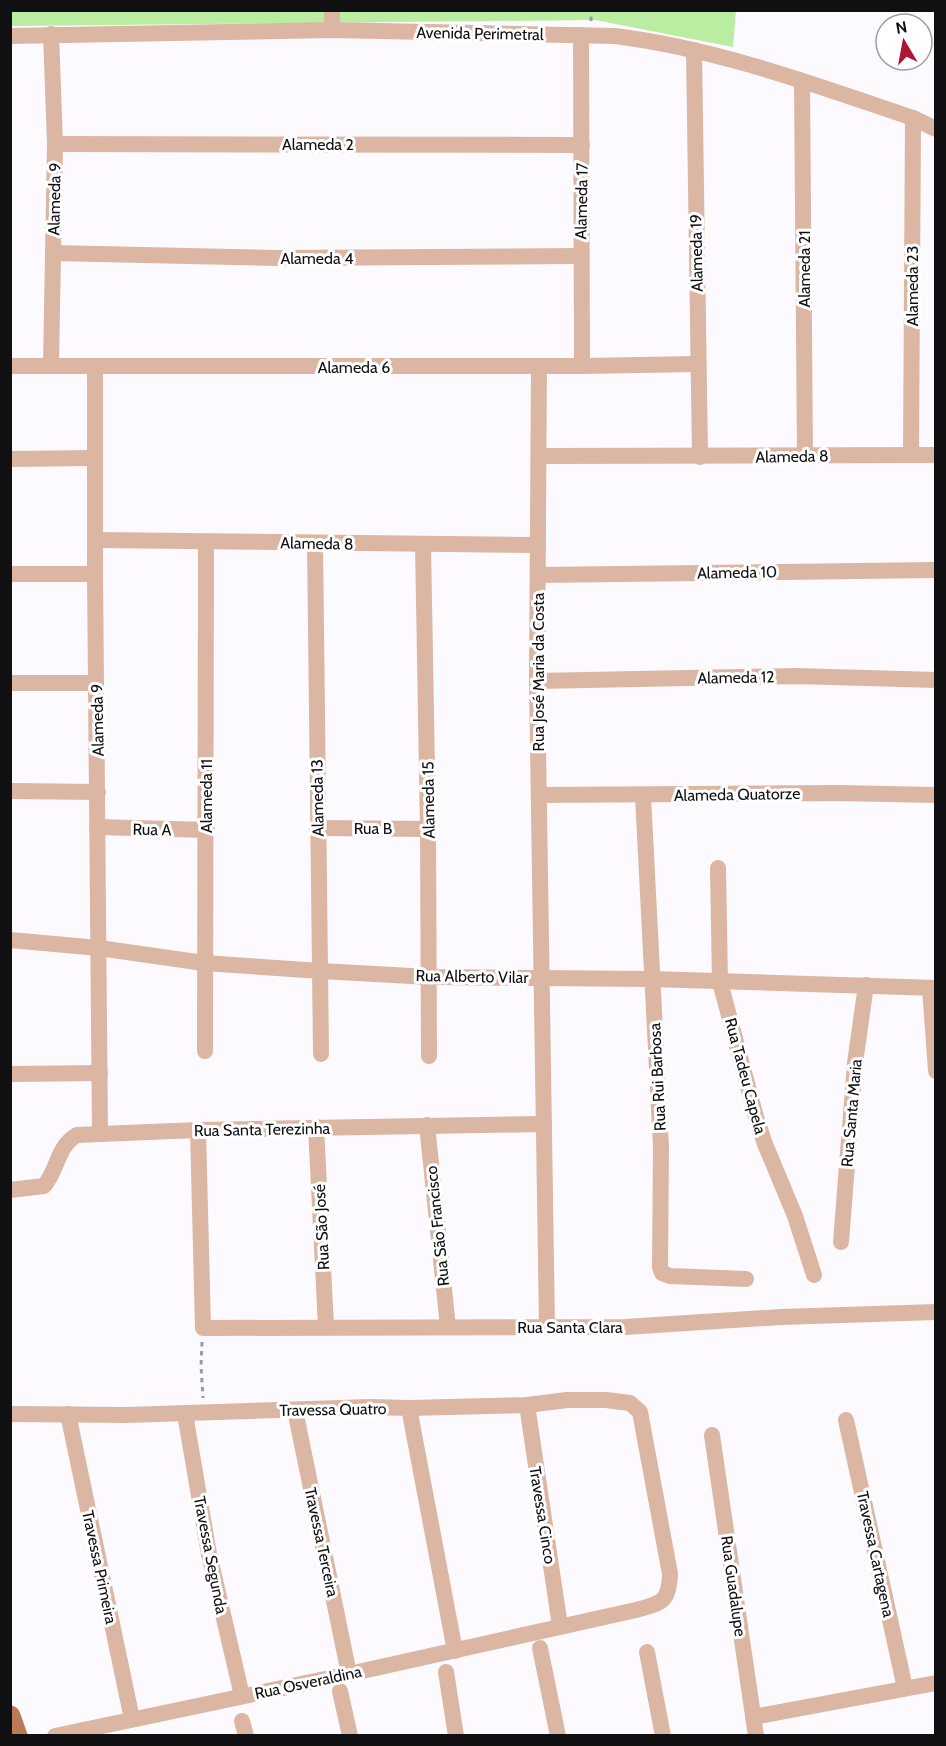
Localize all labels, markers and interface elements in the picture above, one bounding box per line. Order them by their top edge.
north arrow [874,12,934,72]
text: N [894,17,909,38]
street label: Avenida Perimetral [416,23,544,44]
street label: Alameda 2 [282,135,354,154]
street label: Alameda 17 [571,162,592,240]
street label: Alameda 9 [44,163,65,236]
street label: Alameda 19 [686,214,707,292]
street label: Alameda 21 [795,230,814,308]
street label: Alameda 23 [903,246,922,326]
street label: Alameda 4 [281,249,353,268]
street label: Alameda 6 [318,358,390,377]
street label: Alameda 8 [755,446,829,467]
street label: Alameda 8 [280,533,354,554]
street label: Alameda 10 [697,562,777,583]
street label: Rua José Maria da Costa [529,592,548,751]
street label: Alameda 12 [697,667,775,688]
street label: Alameda 9 [87,683,108,756]
street label: Alameda 11 [197,759,216,833]
street label: Alameda 13 [307,759,328,837]
street label: Alameda 15 [418,761,439,839]
street label: Alameda Quatorze [674,784,800,805]
street label: Rua B [354,819,393,838]
street label: Rua A [132,820,172,839]
street label: Rua Alberto Vilar [415,966,530,987]
street label: Rua Tadeu Capela [721,1016,770,1137]
street label: Rua Rui Barbosa [645,1022,670,1132]
street label: Rua Santa Maria [837,1058,866,1168]
street label: Rua Santa Terezinha [194,1119,331,1140]
street label: Rua São Francisco [422,1165,453,1287]
street label: Rua São José [310,1184,333,1270]
street label: Rua Santa Clara [517,1318,623,1337]
street label: Travessa Quatro [279,1399,387,1420]
street label: Travessa Cinco [525,1465,560,1565]
street label: Travessa Terceira [301,1486,342,1599]
street label: Travessa Cartagena [853,1489,898,1619]
street label: Travessa Segunda [190,1495,231,1616]
street label: Travessa Primeira [78,1509,121,1626]
street label: Rua Guadalupe [717,1534,750,1638]
street label: Rua Osveraldina [253,1662,364,1703]

